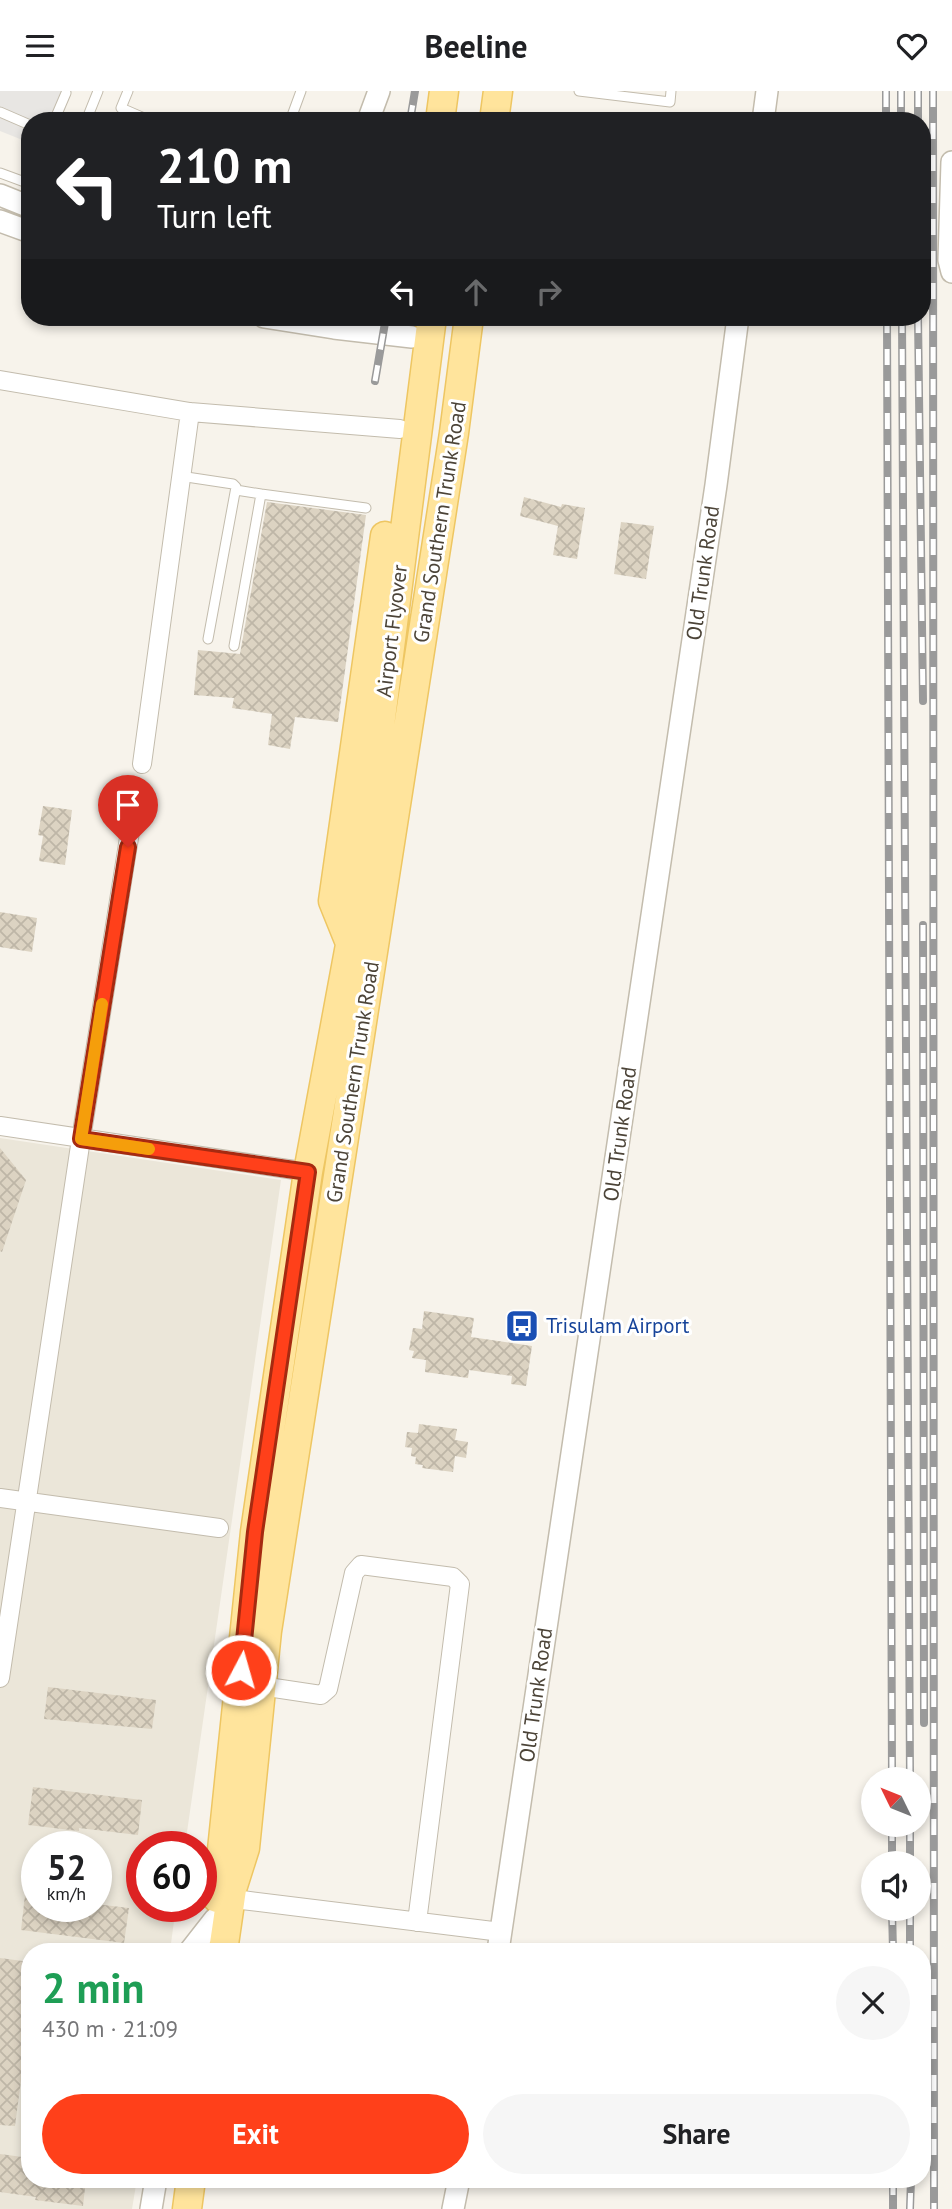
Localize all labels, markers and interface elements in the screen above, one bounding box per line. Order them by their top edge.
text: Beeline [425,25,527,67]
icon: menu [21,27,59,65]
icon: heart [893,27,931,65]
text: 210 m [157,133,292,197]
icon: left [42,140,133,231]
text: Turn left [157,195,272,237]
icon: left [384,273,422,311]
icon: ahead [457,273,495,311]
icon: right [530,273,568,311]
street label: Grand Southern Trunk Road [407,399,472,645]
street label: Old Trunk Road [680,504,725,642]
street label: Airport Flyover [370,563,413,699]
pin [98,775,158,847]
icon: arrive [109,786,147,824]
street label: Grand Southern Trunk Road [320,959,385,1205]
street label: Old Trunk Road [597,1065,642,1203]
bus stop icon: Trisulam Airport [503,1307,541,1345]
place label: Trisulam Airport [546,1312,689,1339]
street label: Old Trunk Road [513,1626,558,1764]
position arrow [204,1633,278,1707]
north arrow [861,1767,931,1837]
map controls [861,1767,931,1921]
speed limit sign: 60 [126,1831,217,1922]
text: 52 [47,1844,86,1890]
button: sound [861,1851,931,1921]
text: km/h [47,1882,86,1905]
text: 2 min [42,1960,144,2015]
button: close [836,1966,910,2040]
text: 430 m · 21:09 [42,2014,178,2043]
button: Exit [42,2094,469,2174]
button: Share [483,2094,910,2174]

